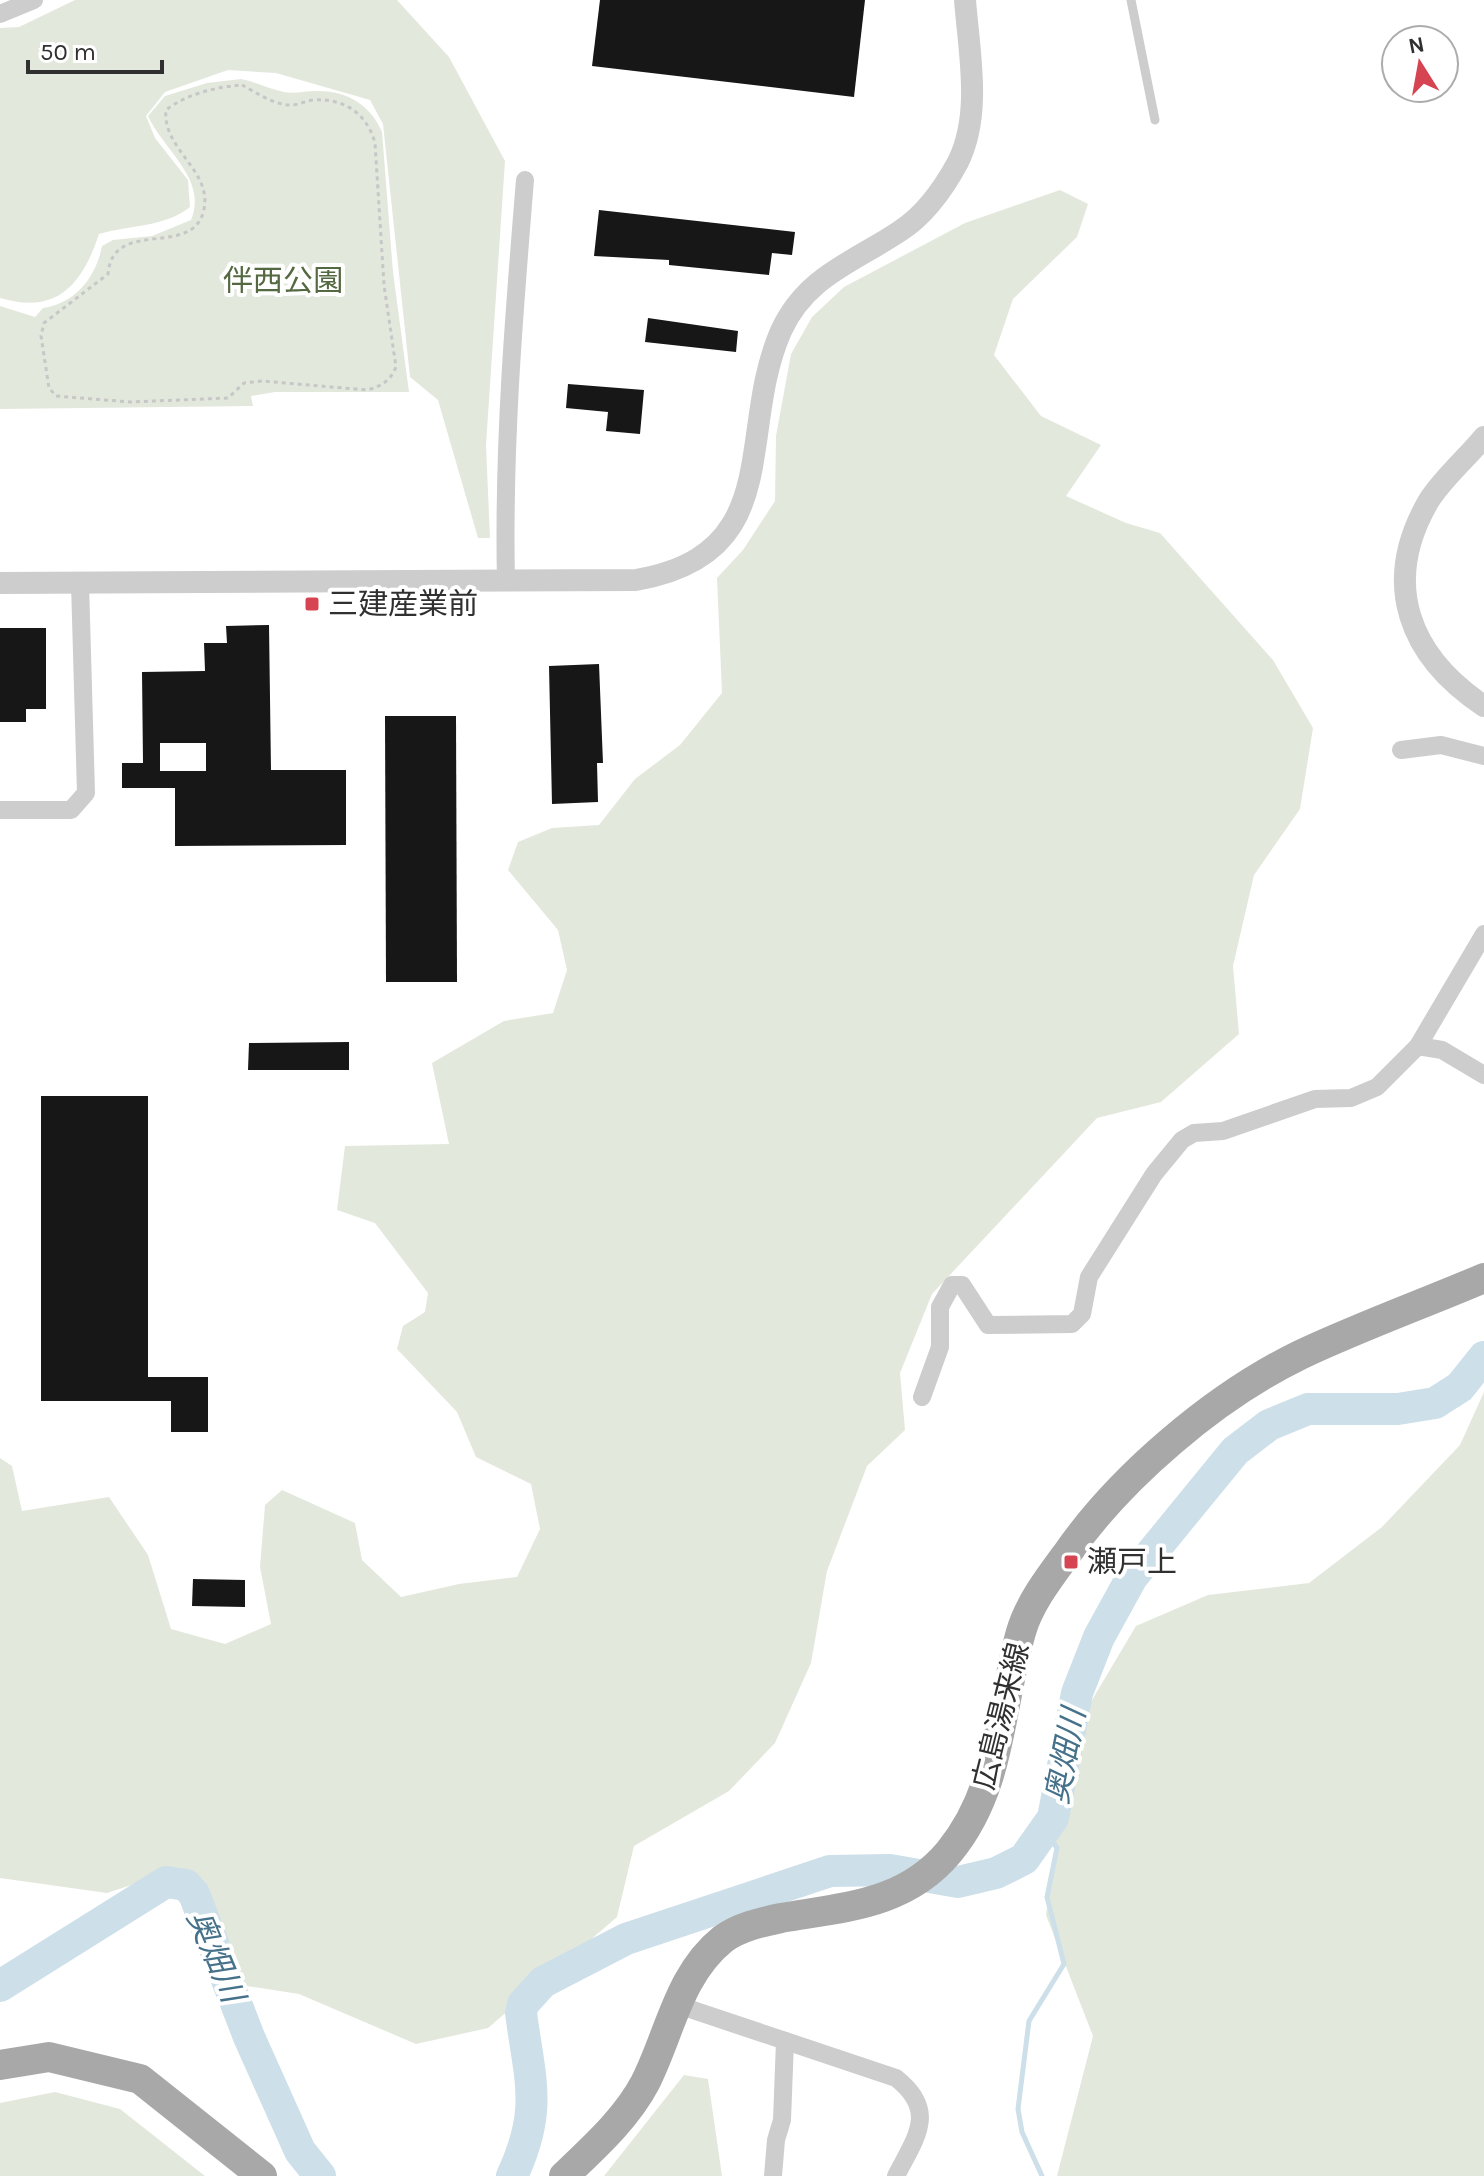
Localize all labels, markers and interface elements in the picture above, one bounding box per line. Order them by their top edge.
scale bar [28,24,162,74]
north arrow [1380,24,1460,104]
text: N [1406,31,1427,60]
text: 50 m [40,38,96,66]
park label: 伴西公園 [223,263,343,299]
place label: 三建産業前 [328,586,478,622]
marker: 三建産業前 [303,595,321,613]
place label: 瀬戸上 [1087,1544,1177,1580]
marker: 瀬戸上 [1062,1553,1080,1571]
street label: 広島湯来線 [965,1639,1037,1793]
water label: 奥畑川 [1038,1703,1093,1807]
water label: 奥畑川 [180,1905,252,2010]

